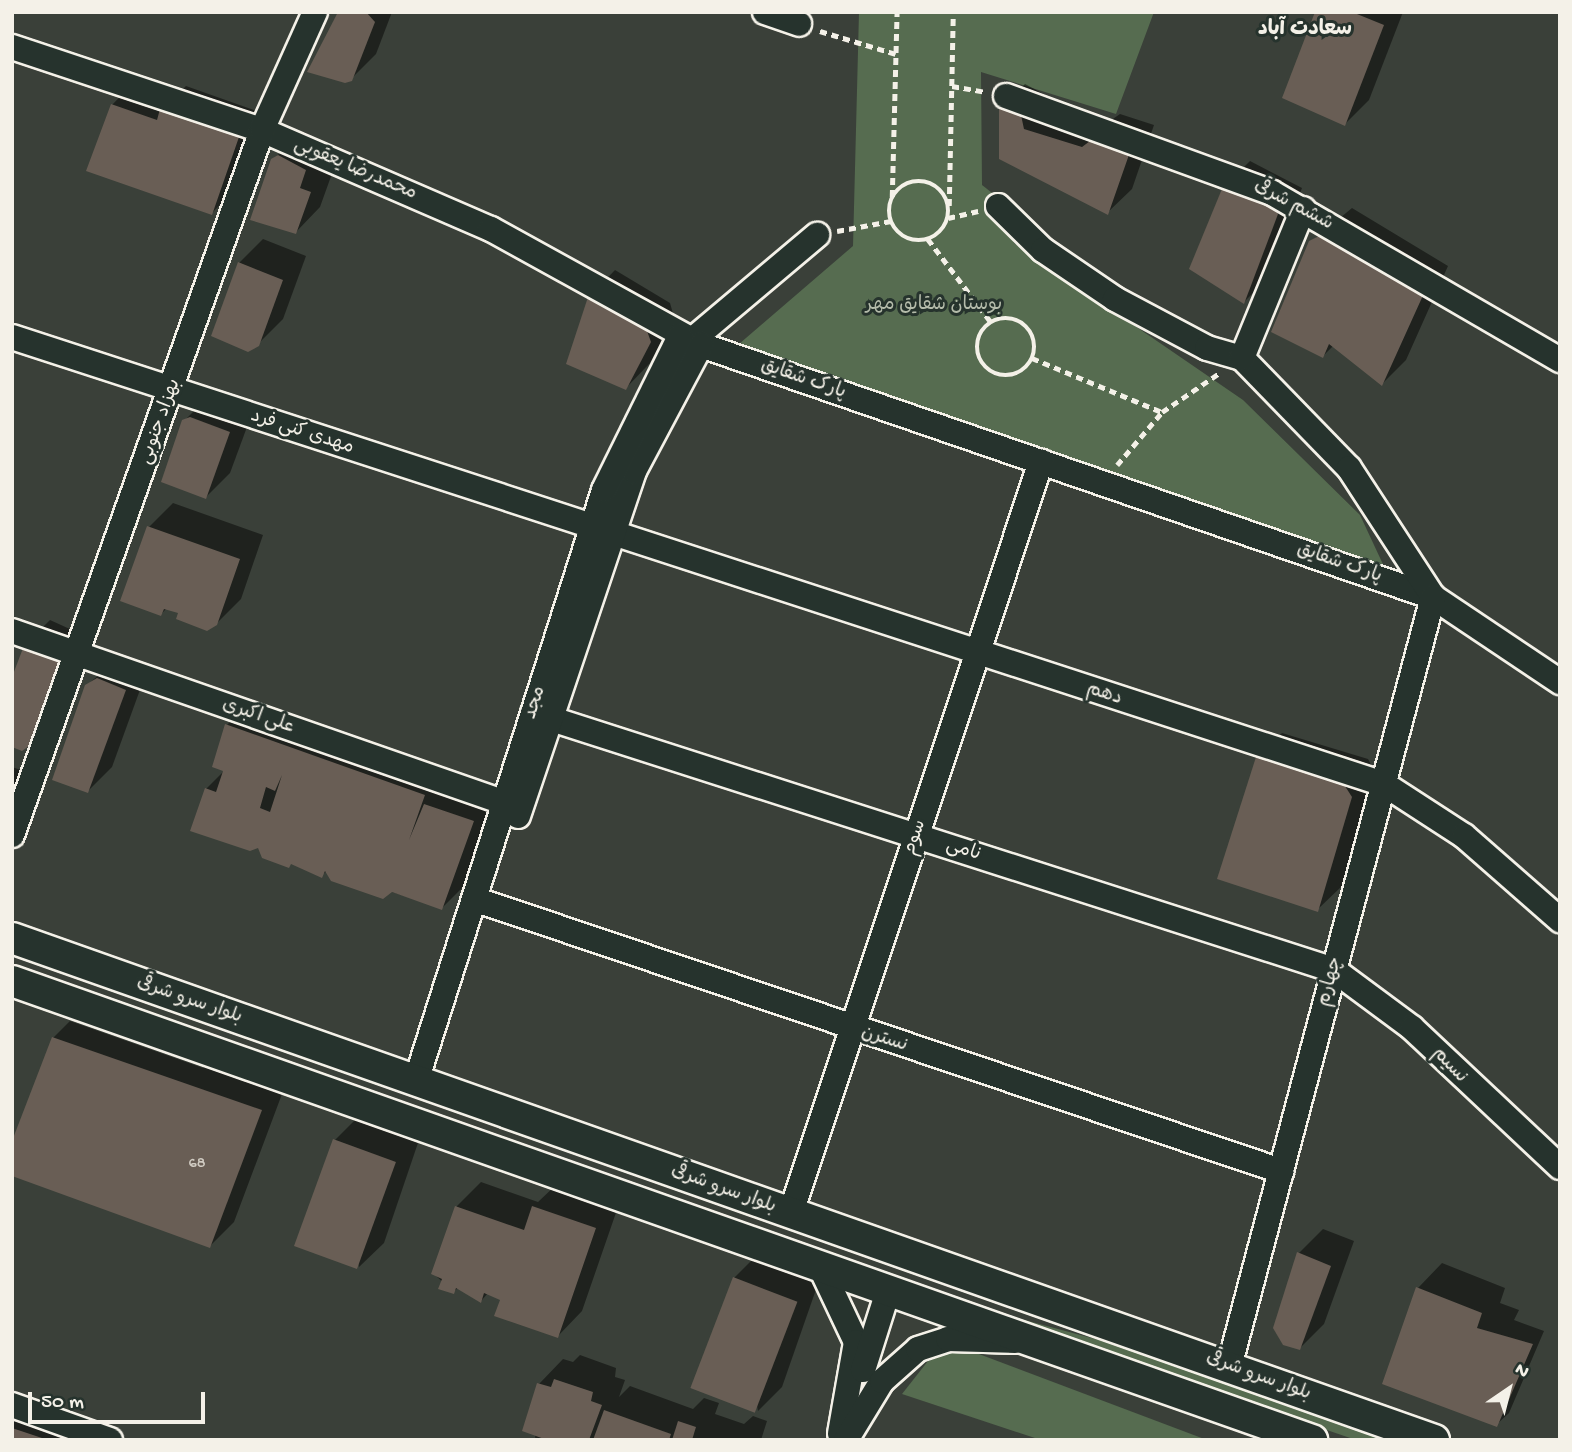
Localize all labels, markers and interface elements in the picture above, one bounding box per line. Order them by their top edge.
district label: سعادت آباد [1258,18,1352,44]
street label: محمدرضا یعقوبی [290,134,420,206]
street label: ششم شرقی [1249,176,1337,236]
park label: بوستان شقایق مهر [866,295,1002,317]
street label: پارک شقایق [758,355,848,405]
street label: بهزاد جنوبی [135,376,187,468]
street label: مهدی کنی فرد [248,406,356,460]
street label: پارک شقایق [1294,539,1384,589]
street label: دهم [1083,679,1125,711]
street label: مجد [520,684,552,722]
street label: علی اکبری [219,694,297,740]
street label: سوم [900,817,932,859]
street label: نامی [943,835,983,867]
street label: چهارم [1313,955,1349,1009]
street label: بلوار سرو شرقی [133,972,245,1030]
street label: نسترن [858,1022,910,1058]
street label: نسیم [1426,1043,1472,1089]
house number: 68 [189,1155,205,1175]
street label: بلوار سرو شرقی [667,1160,779,1220]
street label: بلوار سرو شرقی [1202,1347,1314,1407]
north arrow [1474,1354,1544,1424]
text: N [1510,1358,1533,1384]
scale bar [32,1378,208,1422]
text: 50 m [41,1391,84,1416]

